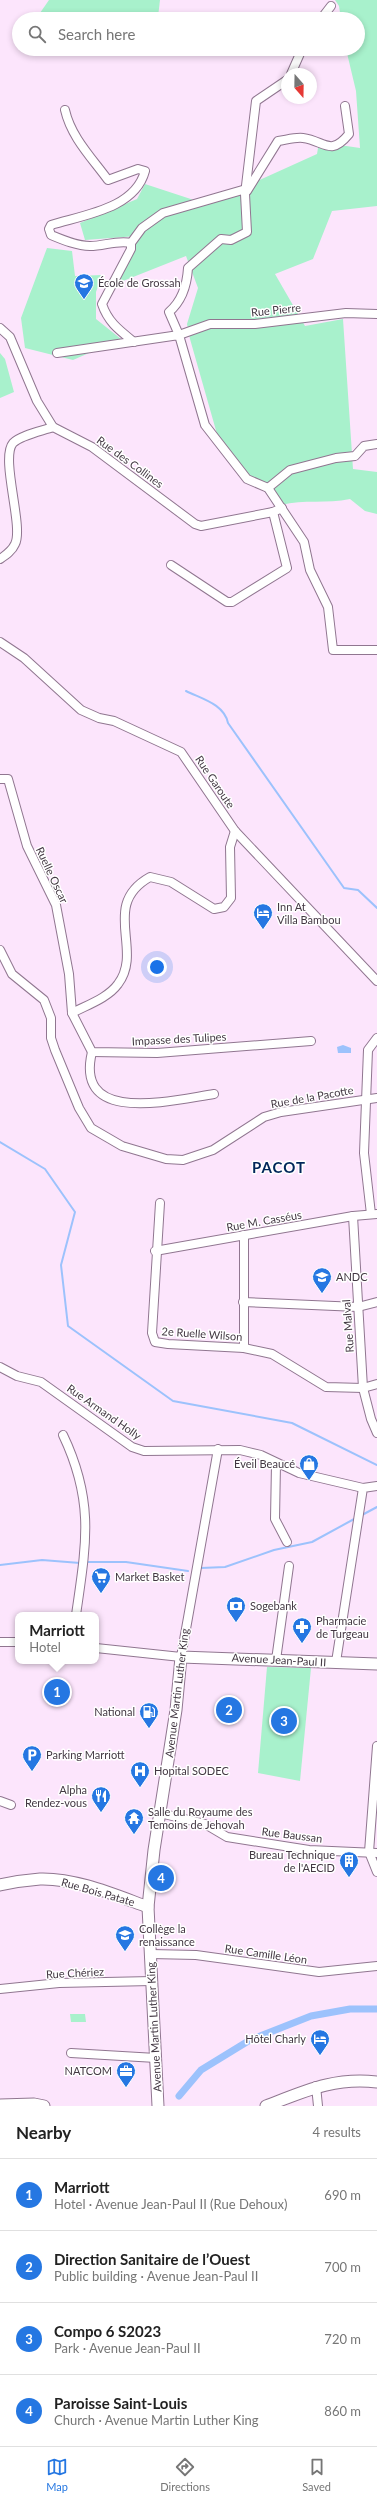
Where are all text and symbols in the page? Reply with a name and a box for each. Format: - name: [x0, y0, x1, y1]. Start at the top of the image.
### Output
- search box: [12, 12, 365, 56]
- icon: search: [26, 23, 48, 45]
- text: Search here: [58, 25, 135, 43]
- north arrow: [281, 68, 317, 104]
- school or university icon: École de Grossah: [73, 272, 95, 300]
- place label: École de Grossah: [98, 276, 181, 289]
- street label: Rue Pierre: [250, 300, 302, 319]
- street label: Rue des Collines: [95, 433, 166, 490]
- street label: Rue Garoute: [193, 753, 238, 811]
- street label: Ruelle Oscar: [34, 845, 71, 905]
- place label: Inn At Villa Bambou: [277, 900, 341, 926]
- hotel icon: Inn At Villa Bambou: [252, 902, 274, 930]
- your location: [147, 957, 167, 977]
- street label: Impasse des Tulipes: [131, 1030, 227, 1047]
- street label: Rue de la Pacotte: [270, 1083, 354, 1110]
- district label: PACOT: [252, 1158, 306, 1176]
- street label: Rue M. Casséus: [225, 1207, 303, 1234]
- school or university icon: ANDC: [311, 1266, 333, 1294]
- place label: ANDC: [336, 1270, 368, 1283]
- street label: Rue Malval: [339, 1299, 356, 1353]
- street label: 2e Ruelle Wilson: [161, 1324, 243, 1343]
- street label: Rue Armand Holly: [65, 1381, 144, 1442]
- shop icon: Éveil Beaucé: [298, 1453, 320, 1481]
- place label: Éveil Beaucé: [234, 1457, 295, 1470]
- supermarket icon: Market Basket: [90, 1566, 112, 1594]
- place label: Market Basket: [115, 1570, 185, 1583]
- bank icon: Sogebank: [225, 1595, 247, 1623]
- place label: Sogebank: [250, 1599, 297, 1612]
- popup: [15, 1612, 99, 1664]
- place label: Pharmacie de Turgeau: [316, 1614, 369, 1640]
- pharmacy icon: Pharmacie de Turgeau: [291, 1616, 313, 1644]
- text: Marriott: [29, 1621, 85, 1639]
- street label: Avenue Martin Luther King: [162, 1627, 191, 1758]
- text: Hotel: [29, 1639, 61, 1655]
- street label: Avenue Jean-Paul II: [232, 1651, 327, 1668]
- pin: 1: [44, 1677, 70, 1707]
- pin: 2: [216, 1695, 242, 1725]
- fuel station icon: National: [138, 1701, 160, 1729]
- place label: National: [94, 1705, 135, 1718]
- pin: 3: [271, 1706, 297, 1736]
- parking icon: Parking Marriott: [21, 1744, 43, 1772]
- place label: Parking Marriott: [46, 1748, 125, 1761]
- hospital icon: Hopital SODEC: [129, 1760, 151, 1788]
- place label: Hopital SODEC: [154, 1764, 229, 1777]
- place label: Alpha Rendez-vous: [25, 1783, 87, 1809]
- restaurant icon: Alpha Rendez-vous: [90, 1785, 112, 1813]
- place label: Salle du Royaume des Temoins de Jehovah: [148, 1805, 253, 1831]
- temple icon: Salle du Royaume des Temoins de Jehovah: [123, 1807, 145, 1835]
- street label: Rue Baussan: [261, 1824, 323, 1845]
- place label: Bureau Technique de l'AECID: [249, 1848, 335, 1874]
- building icon: Bureau Technique de l'AECID: [338, 1850, 360, 1878]
- pin: 4: [148, 1863, 174, 1893]
- street label: Rue Bois Patate: [60, 1875, 137, 1908]
- place label: Collège la renaissance: [139, 1922, 195, 1948]
- school or university icon: Collège la renaissance: [114, 1924, 136, 1952]
- street label: Rue Camille Léon: [224, 1941, 308, 1966]
- street label: Avenue Martin Luther King: [144, 1961, 163, 2092]
- street label: Rue Chériez: [46, 1964, 104, 1981]
- hotel icon: Hôtel Charly: [309, 2028, 331, 2056]
- place label: Hôtel Charly: [245, 2032, 306, 2045]
- office icon: NATCOM: [115, 2060, 137, 2088]
- place label: NATCOM: [65, 2064, 112, 2077]
- text: Nearby: [16, 2122, 71, 2143]
- text: 4 results: [313, 2124, 361, 2140]
- text: Marriott: [54, 2178, 110, 2196]
- text: 1: [25, 2187, 33, 2203]
- text: 690 m: [324, 2187, 361, 2203]
- text: Hotel · Avenue Jean-Paul II (Rue Dehoux): [54, 2196, 287, 2212]
- text: Direction Sanitaire de l’Ouest: [54, 2250, 250, 2268]
- text: 2: [25, 2259, 33, 2275]
- text: 700 m: [324, 2259, 361, 2275]
- text: Public building · Avenue Jean-Paul II: [54, 2268, 258, 2284]
- text: Compo 6 S2023: [54, 2322, 161, 2340]
- text: 3: [25, 2331, 33, 2347]
- text: 720 m: [324, 2331, 361, 2347]
- text: Park · Avenue Jean-Paul II: [54, 2340, 201, 2356]
- text: Paroisse Saint-Louis: [54, 2394, 187, 2412]
- text: 4: [25, 2403, 33, 2419]
- text: 860 m: [324, 2403, 361, 2419]
- text: Church · Avenue Martin Luther King: [54, 2412, 259, 2428]
- tab: Map: [46, 2456, 68, 2493]
- tab: Directions: [160, 2456, 210, 2493]
- tab: Saved: [302, 2456, 331, 2493]

